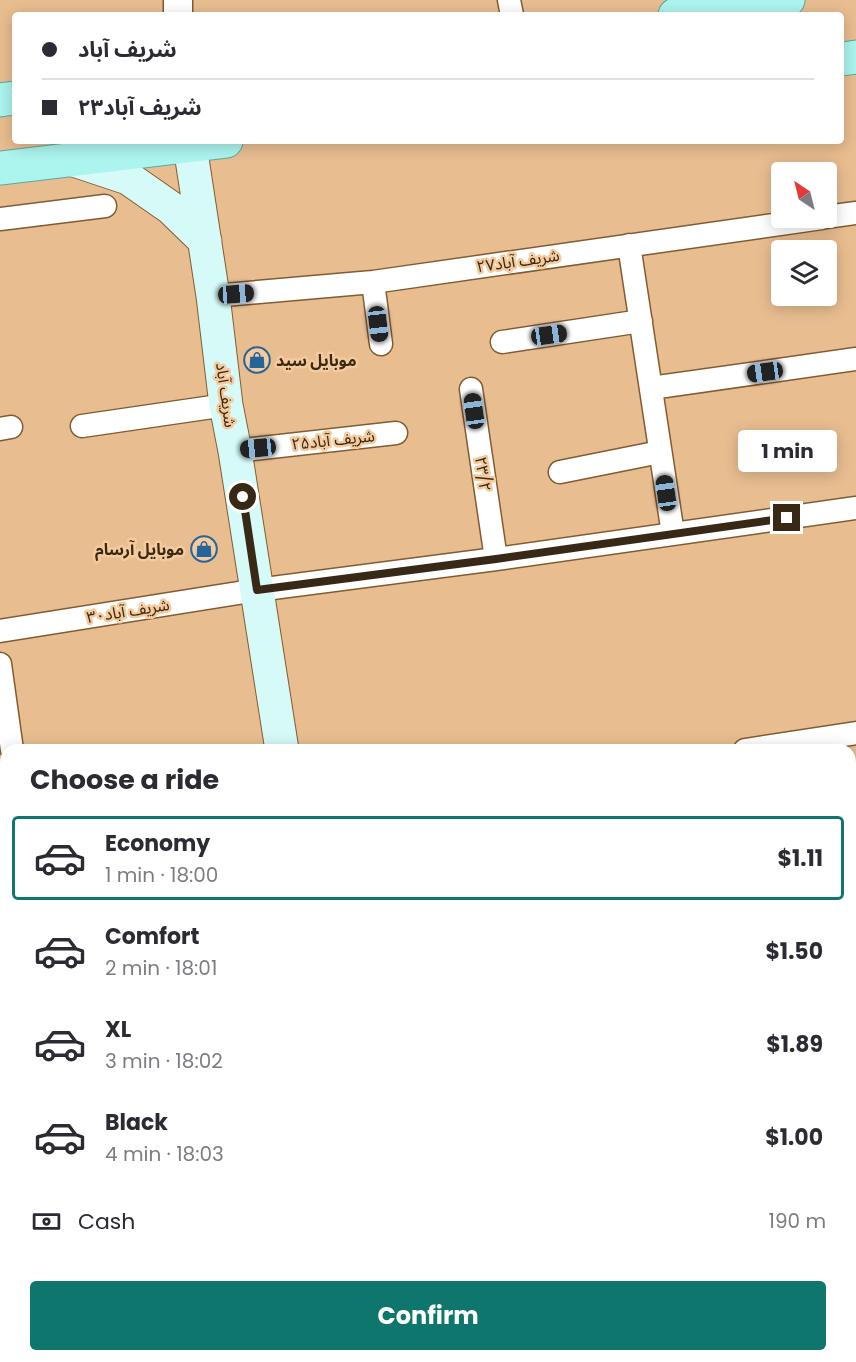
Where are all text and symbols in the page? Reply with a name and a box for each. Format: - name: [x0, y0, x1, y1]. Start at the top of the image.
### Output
- text: شریف آباد: [78, 34, 177, 65]
- text: شریف آباد۲۳: [78, 92, 202, 123]
- north arrow: [771, 162, 837, 228]
- map controls: [771, 162, 837, 306]
- button: layers: [771, 240, 837, 306]
- street label: شریف آباد۲۷: [475, 244, 561, 278]
- car: [217, 284, 255, 304]
- car: [367, 305, 389, 343]
- car: [530, 324, 568, 346]
- shop icon: موبایل سید: [242, 345, 272, 375]
- place label: موبایل سید: [276, 349, 357, 372]
- street label: شریف آباد: [210, 361, 242, 429]
- car: [746, 361, 784, 383]
- car: [463, 392, 485, 430]
- street label: شریف آباد۲۵: [290, 424, 376, 456]
- callout: 1 min: [738, 431, 836, 473]
- car: [239, 437, 277, 459]
- text: 1 min: [761, 437, 814, 465]
- street label: ۲۳/۲: [469, 455, 497, 493]
- car: [655, 474, 677, 512]
- route start: [229, 483, 256, 510]
- route end: [773, 504, 800, 531]
- shop icon: موبایل آرسام: [189, 534, 219, 564]
- place label: موبایل آرسام: [95, 538, 184, 561]
- street label: شریف آباد۳۰: [85, 593, 171, 629]
- text: Choose a ride: [30, 761, 219, 798]
- text: Economy: [105, 828, 210, 859]
- icon: car: [33, 831, 87, 885]
- text: $1.11: [778, 843, 823, 874]
- text: 1 min · 18:00: [105, 861, 218, 889]
- text: Comfort: [105, 921, 199, 952]
- icon: car: [33, 924, 87, 978]
- text: $1.50: [765, 936, 823, 967]
- text: 2 min · 18:01: [105, 954, 217, 982]
- text: XL: [105, 1014, 131, 1045]
- icon: car: [33, 1017, 87, 1071]
- text: $1.89: [766, 1029, 823, 1060]
- text: 3 min · 18:02: [105, 1047, 223, 1075]
- text: Black: [105, 1107, 168, 1138]
- icon: car: [33, 1110, 87, 1164]
- text: $1.00: [765, 1122, 823, 1153]
- text: 4 min · 18:03: [105, 1140, 224, 1168]
- icon: cash: [30, 1205, 63, 1238]
- text: Cash: [78, 1206, 135, 1237]
- text: 190 m: [769, 1207, 826, 1235]
- button: Confirm: [30, 1281, 826, 1350]

